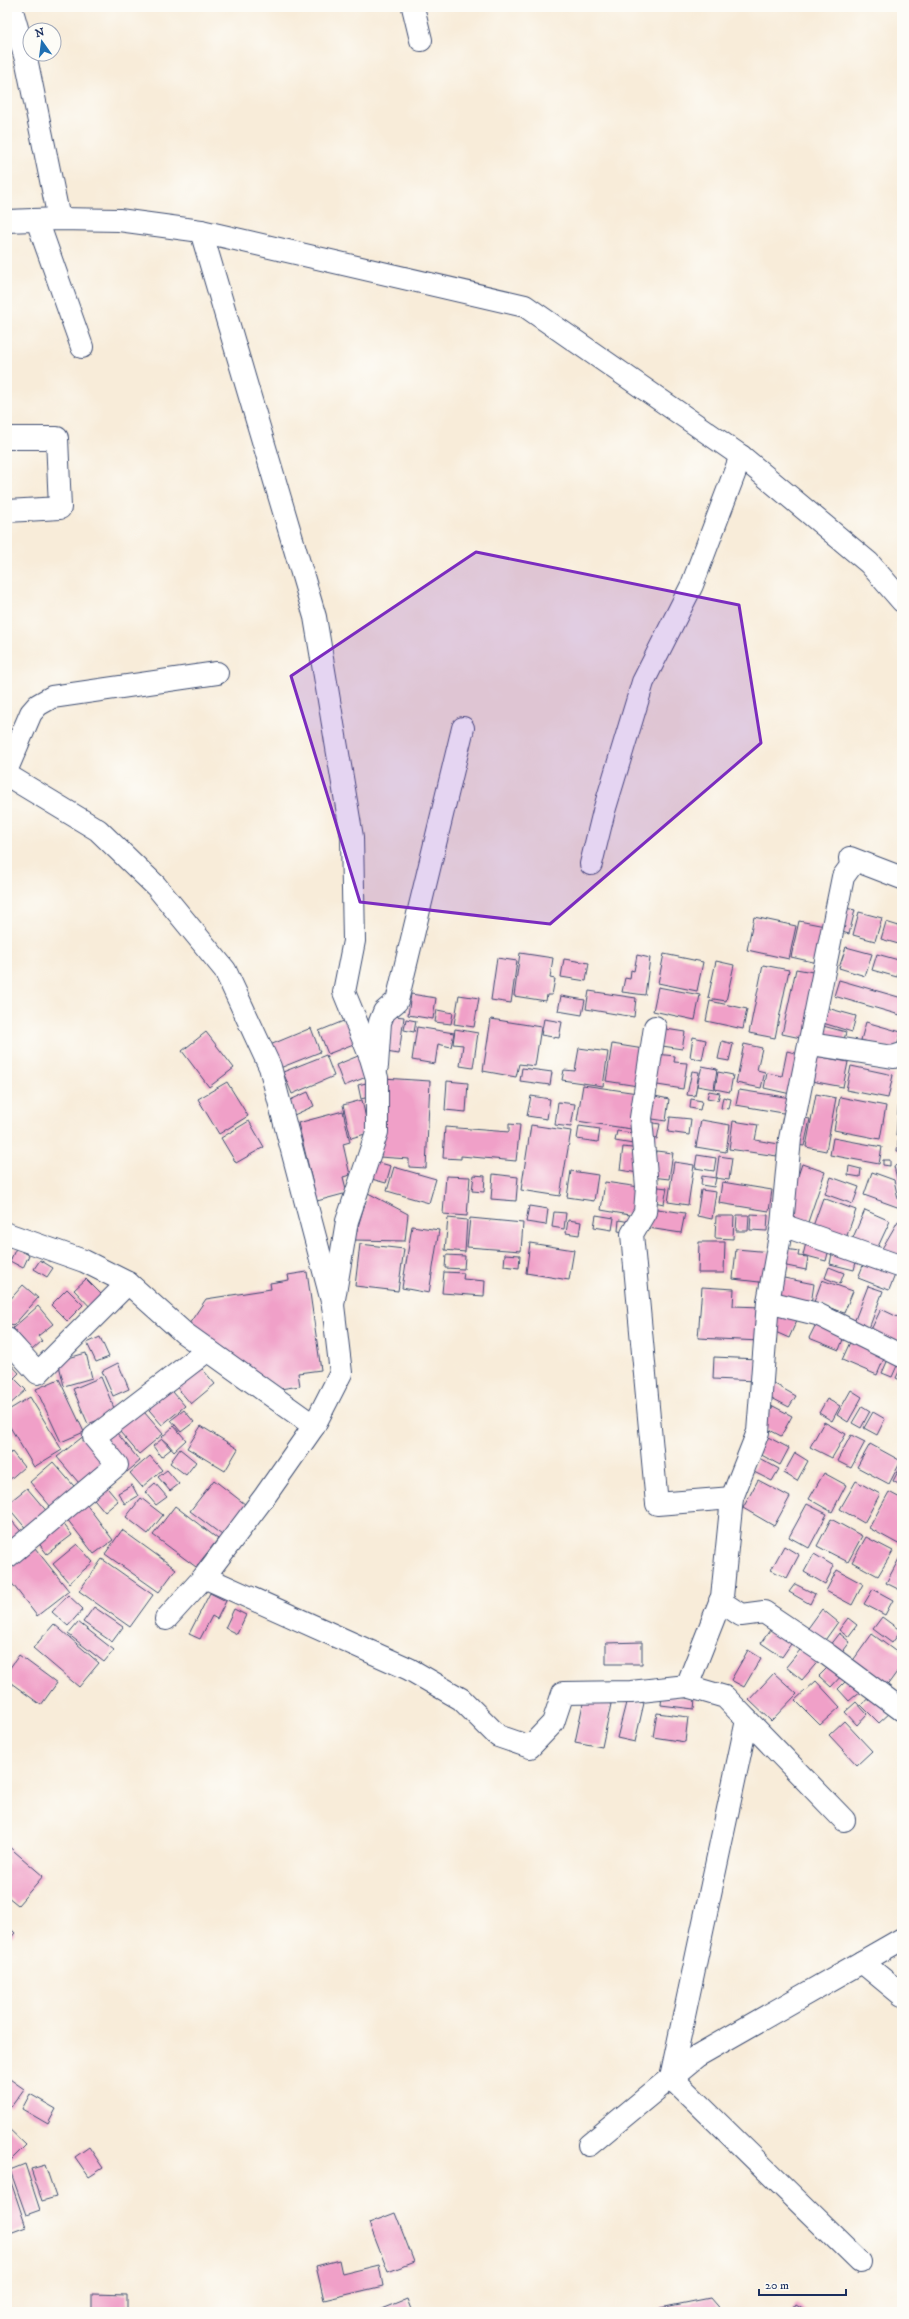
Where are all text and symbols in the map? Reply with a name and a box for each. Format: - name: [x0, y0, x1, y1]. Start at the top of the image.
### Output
- north arrow: [22, 22, 62, 62]
- text: N: [34, 25, 46, 41]
- scale bar: [759, 2271, 846, 2297]
- text: 20 m: [765, 2278, 789, 2293]

